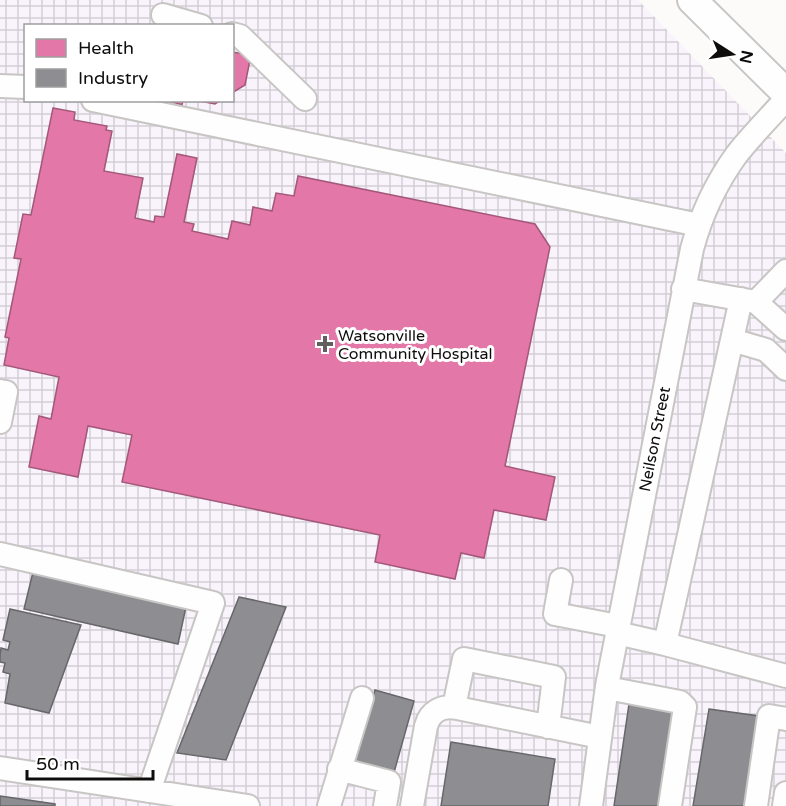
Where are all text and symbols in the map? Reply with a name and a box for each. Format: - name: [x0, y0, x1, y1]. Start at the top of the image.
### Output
- legend: [24, 24, 234, 102]
- north arrow: [702, 24, 762, 84]
- text: Health: [78, 37, 134, 59]
- text: N: [735, 49, 757, 65]
- text: Industry: [78, 67, 149, 89]
- place label: Watsonville Community Hospital: [338, 326, 493, 364]
- marker: Watsonville Community Hospital: [316, 335, 334, 353]
- street label: Neilson Street: [635, 385, 675, 493]
- scale bar: [27, 743, 153, 781]
- text: 50 m: [36, 753, 80, 775]

